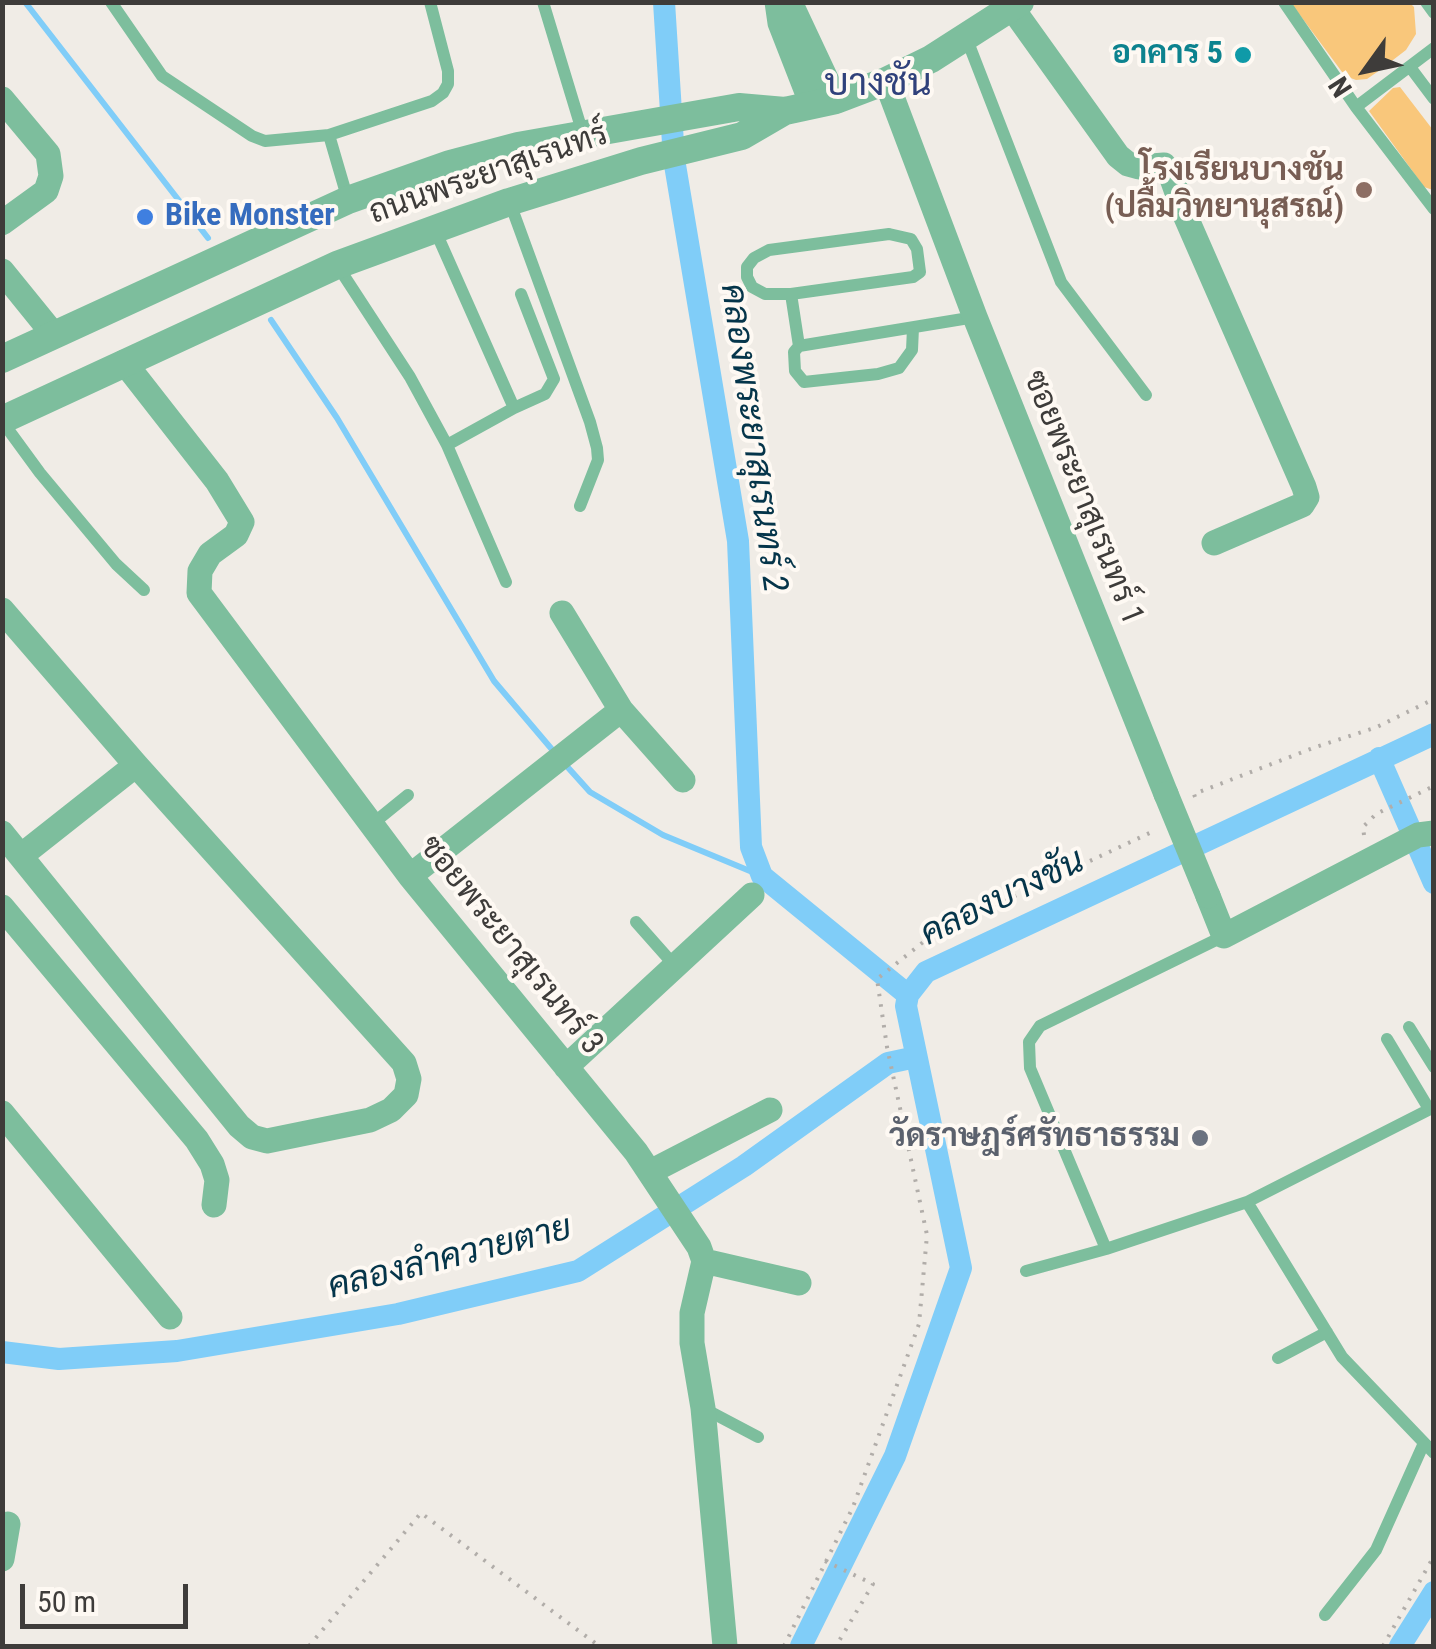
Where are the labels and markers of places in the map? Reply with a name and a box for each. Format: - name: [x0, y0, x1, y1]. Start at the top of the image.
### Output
- place label: อาคาร 5: [1112, 36, 1223, 74]
- marker: อาคาร 5: [1232, 44, 1254, 66]
- place label: โรงเรียนบางชัน (ปลื้มวิทยานุสรณ์): [1104, 153, 1344, 228]
- marker: โรงเรียนบางชัน (ปลื้มวิทยานุสรณ์): [1353, 179, 1375, 201]
- place label: Bike Monster: [165, 198, 335, 236]
- marker: Bike Monster: [134, 206, 156, 228]
- place label: วัดราษฎร์ศรัทธาธรรม: [889, 1119, 1180, 1157]
- marker: วัดราษฎร์ศรัทธาธรรม: [1189, 1127, 1211, 1149]

